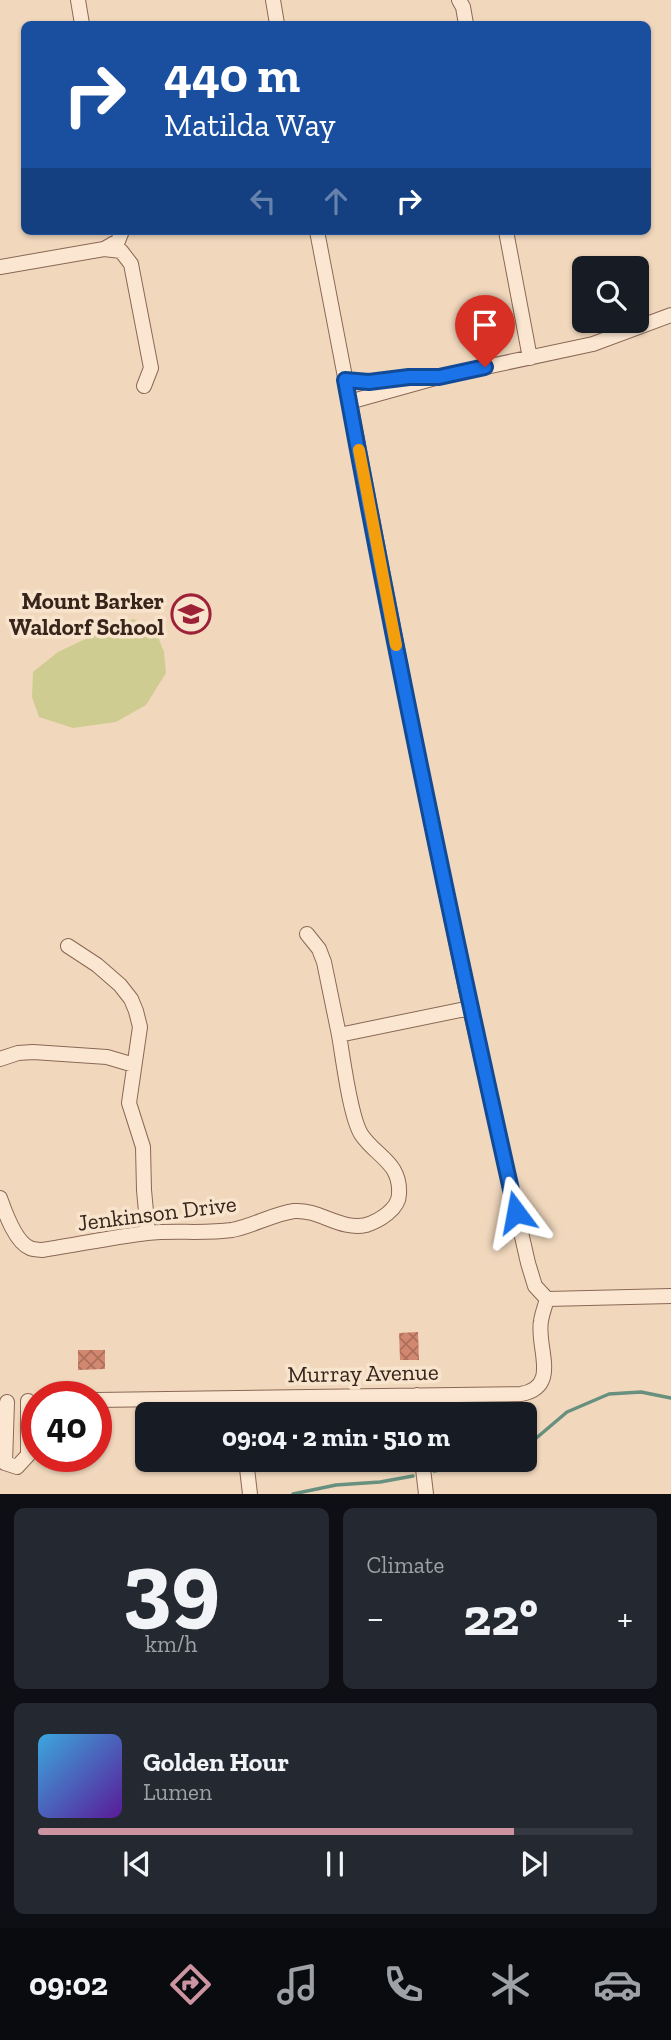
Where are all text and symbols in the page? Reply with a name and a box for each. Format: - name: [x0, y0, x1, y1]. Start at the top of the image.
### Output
- text: 440 m: [164, 46, 300, 105]
- icon: right: [49, 49, 140, 140]
- text: Matilda Way: [164, 106, 336, 144]
- icon: left: [244, 182, 282, 220]
- icon: ahead: [317, 182, 355, 220]
- icon: right: [390, 182, 428, 220]
- map controls: [572, 256, 649, 333]
- button: search: [572, 256, 649, 333]
- pin: [455, 295, 515, 367]
- icon: arrive: [466, 306, 504, 344]
- place label: Mount Barker Waldorf School: [9, 587, 164, 641]
- school or university icon: Mount Barker Waldorf School: [170, 593, 212, 635]
- position arrow: [479, 1175, 553, 1249]
- street label: Jenkinson Drive: [76, 1189, 238, 1237]
- street label: Murray Avenue: [287, 1358, 439, 1388]
- speed limit sign: 40: [21, 1381, 112, 1472]
- text: 09:04 · 2 min · 510 m: [222, 1421, 450, 1453]
- text: 39: [123, 1530, 220, 1639]
- text: Climate: [367, 1551, 444, 1579]
- text: 22°: [463, 1586, 538, 1648]
- text: −: [367, 1595, 384, 1641]
- text: +: [617, 1595, 633, 1641]
- text: km/h: [145, 1630, 198, 1658]
- text: Golden Hour: [143, 1746, 289, 1778]
- text: Lumen: [143, 1778, 212, 1806]
- icon: previous: [118, 1845, 156, 1883]
- icon: pause: [316, 1845, 354, 1883]
- icon: next: [515, 1845, 553, 1883]
- icon: directions: [166, 1960, 215, 2009]
- icon: music: [273, 1960, 322, 2009]
- icon: phone: [379, 1960, 428, 2009]
- icon: climate: [486, 1960, 535, 2009]
- icon: car: [593, 1960, 642, 2009]
- text: 09:02: [29, 1965, 108, 2003]

